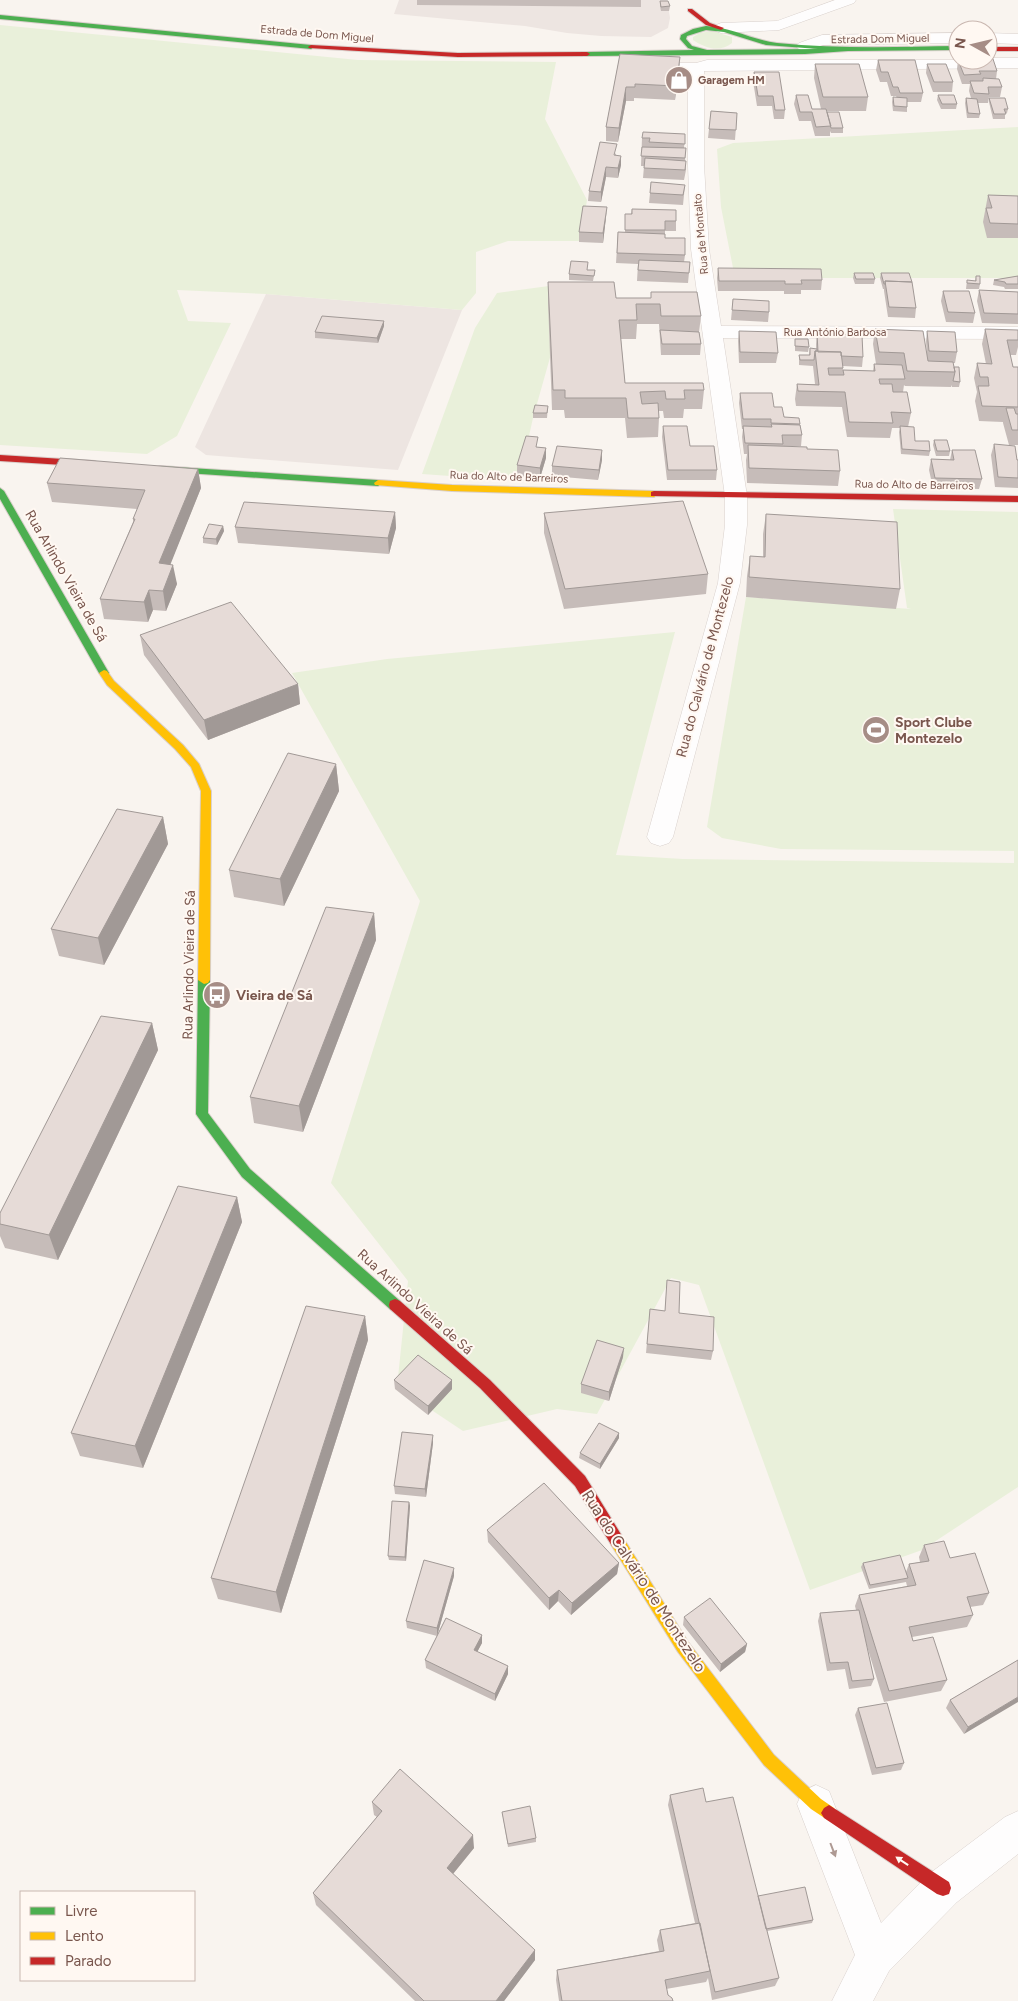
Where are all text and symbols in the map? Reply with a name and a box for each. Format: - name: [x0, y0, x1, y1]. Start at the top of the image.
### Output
- north arrow: [948, 20, 998, 70]
- street label: Estrada de Dom Miguel: [260, 23, 374, 45]
- street label: Estrada Dom Miguel: [830, 32, 930, 46]
- text: N: [951, 37, 970, 50]
- shop icon: Garagem HM: [664, 65, 694, 95]
- place label: Garagem HM: [698, 74, 765, 87]
- street label: Rua de Montalto: [691, 193, 711, 275]
- street label: Rua António Barbosa: [784, 326, 886, 339]
- street label: Rua do Alto de Barreiros: [449, 468, 569, 486]
- street label: Rua do Alto de Barreiros: [855, 477, 973, 493]
- street label: Rua Arlindo Vieira de Sá: [21, 507, 111, 645]
- street label: Rua do Calvário de Montezelo: [673, 575, 737, 759]
- place label: Sport Clube Montezelo: [895, 714, 972, 747]
- sports icon: Sport Clube Montezelo: [861, 715, 891, 745]
- street label: Rua Arlindo Vieira de Sá: [179, 890, 199, 1040]
- bus stop icon: Vieira de Sá: [202, 980, 232, 1010]
- place label: Vieira de Sá: [236, 987, 313, 1004]
- street label: Rua Arlindo Vieira de Sá: [354, 1246, 476, 1358]
- street label: Rua do Calvário de Montezelo: [578, 1486, 710, 1676]
- one-way arrow: [830, 1842, 838, 1857]
- one-way arrow: [896, 1857, 909, 1866]
- legend: [20, 1891, 195, 1981]
- text: Livre: [65, 1902, 97, 1920]
- text: Lento: [65, 1927, 104, 1945]
- text: Parado: [65, 1952, 112, 1970]

